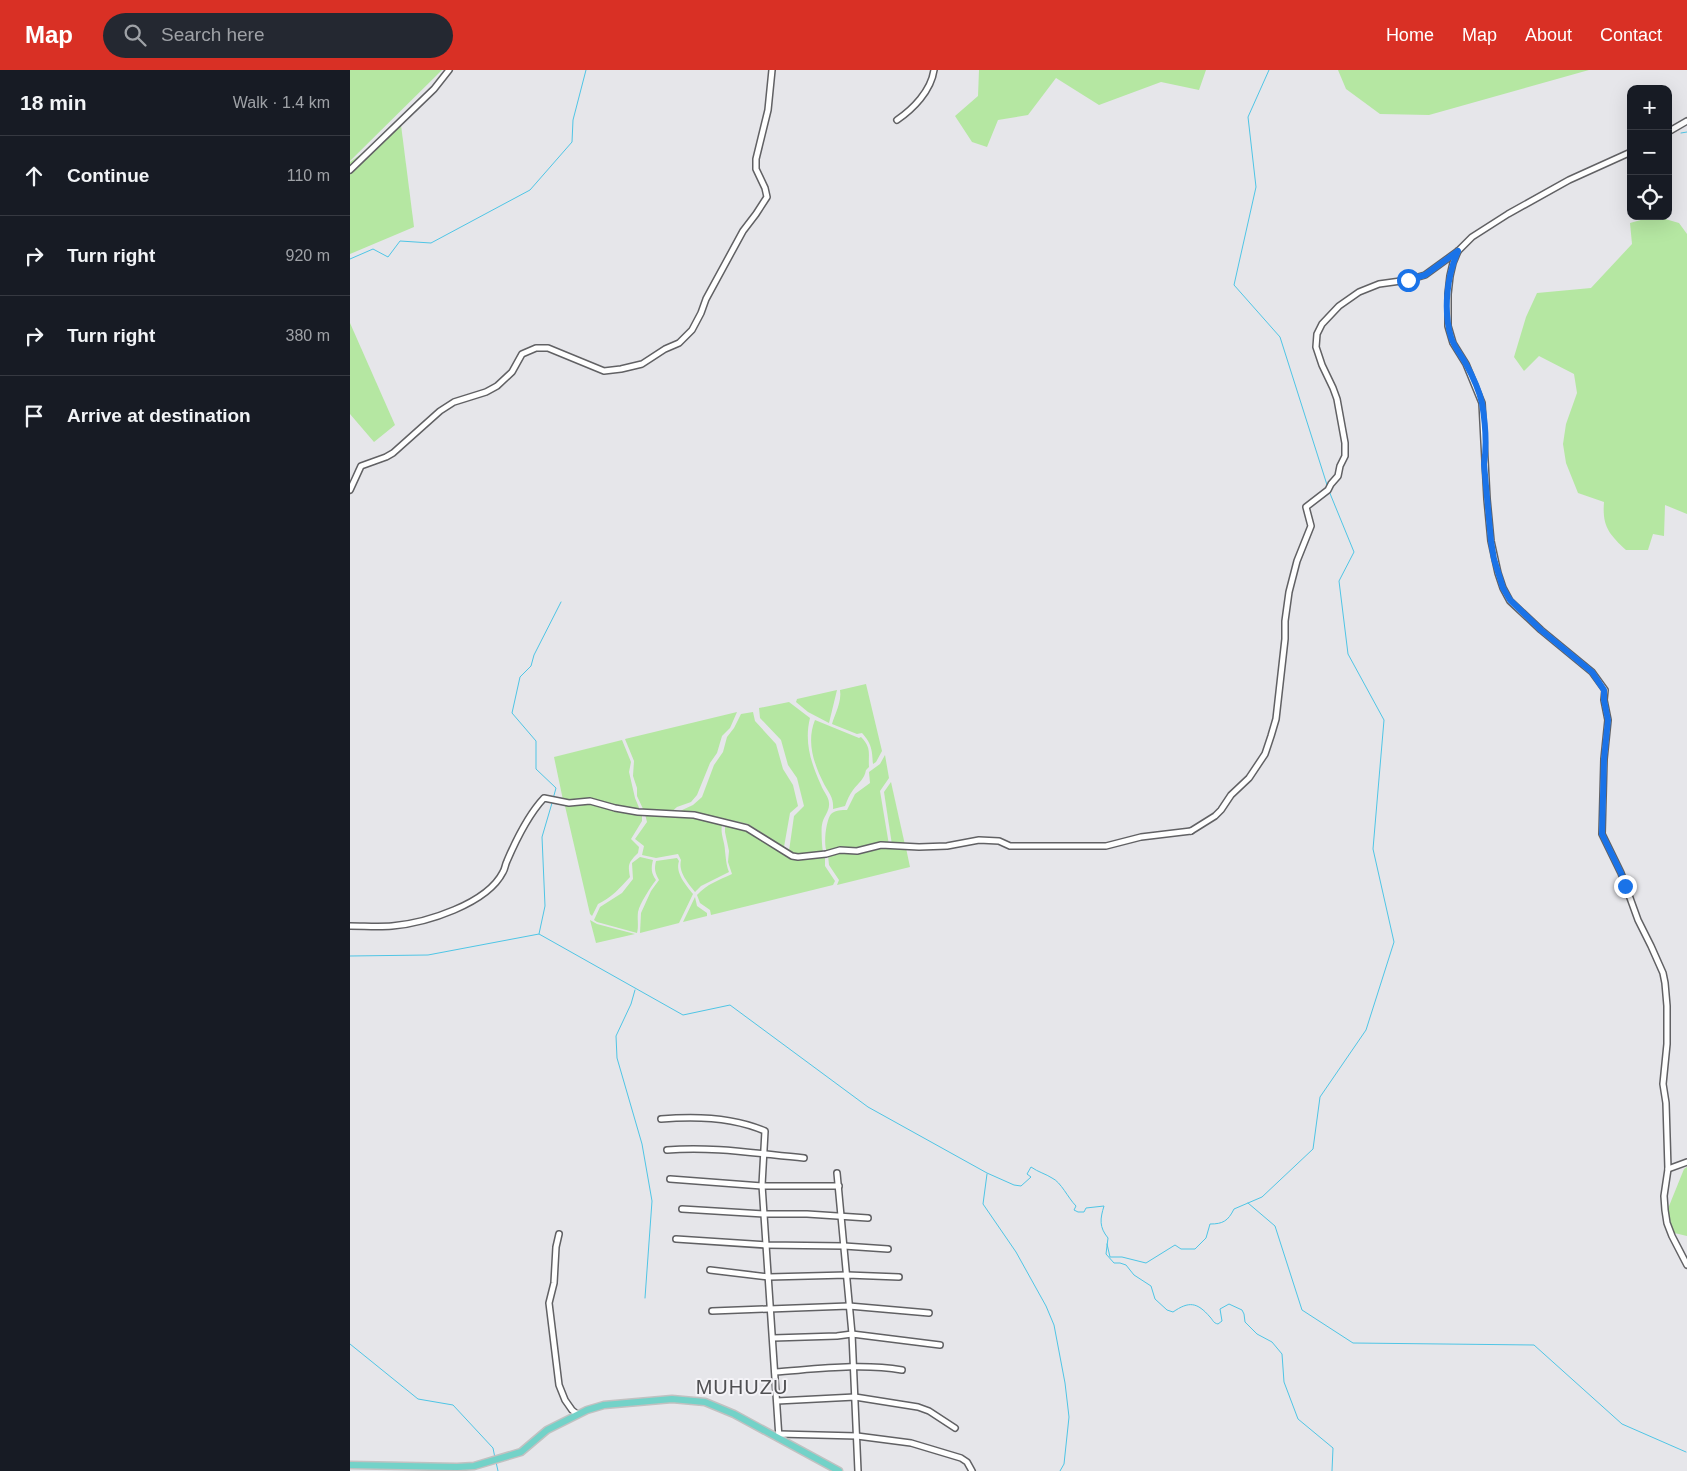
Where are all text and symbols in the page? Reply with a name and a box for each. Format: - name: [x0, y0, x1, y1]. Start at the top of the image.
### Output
- search box: [103, 13, 453, 58]
- text: Map: [25, 21, 73, 48]
- icon: search: [121, 21, 149, 49]
- text: Search here: [161, 24, 265, 45]
- text: Home: [1386, 25, 1434, 45]
- text: Map: [1462, 25, 1497, 45]
- text: About: [1525, 25, 1572, 45]
- text: Contact: [1600, 25, 1662, 45]
- map controls: [1627, 85, 1672, 220]
- button: +: [1627, 85, 1672, 130]
- text: 18 min: [20, 91, 87, 114]
- text: Walk · 1.4 km: [233, 94, 330, 111]
- button: −: [1627, 130, 1672, 175]
- icon: ahead: [20, 162, 48, 190]
- text: Continue: [67, 165, 149, 186]
- text: 110 m: [287, 167, 330, 184]
- button: locate: [1627, 175, 1672, 220]
- icon: right: [20, 242, 48, 270]
- text: Turn right: [67, 245, 155, 266]
- text: 920 m: [286, 247, 330, 264]
- route start: [1397, 269, 1420, 292]
- icon: right: [20, 322, 48, 350]
- text: Turn right: [67, 325, 155, 346]
- text: 380 m: [286, 327, 330, 344]
- icon: arrive: [20, 402, 48, 430]
- text: Arrive at destination: [67, 405, 251, 426]
- route end: [1614, 875, 1637, 898]
- district label: MUHUZU: [696, 1376, 788, 1398]

